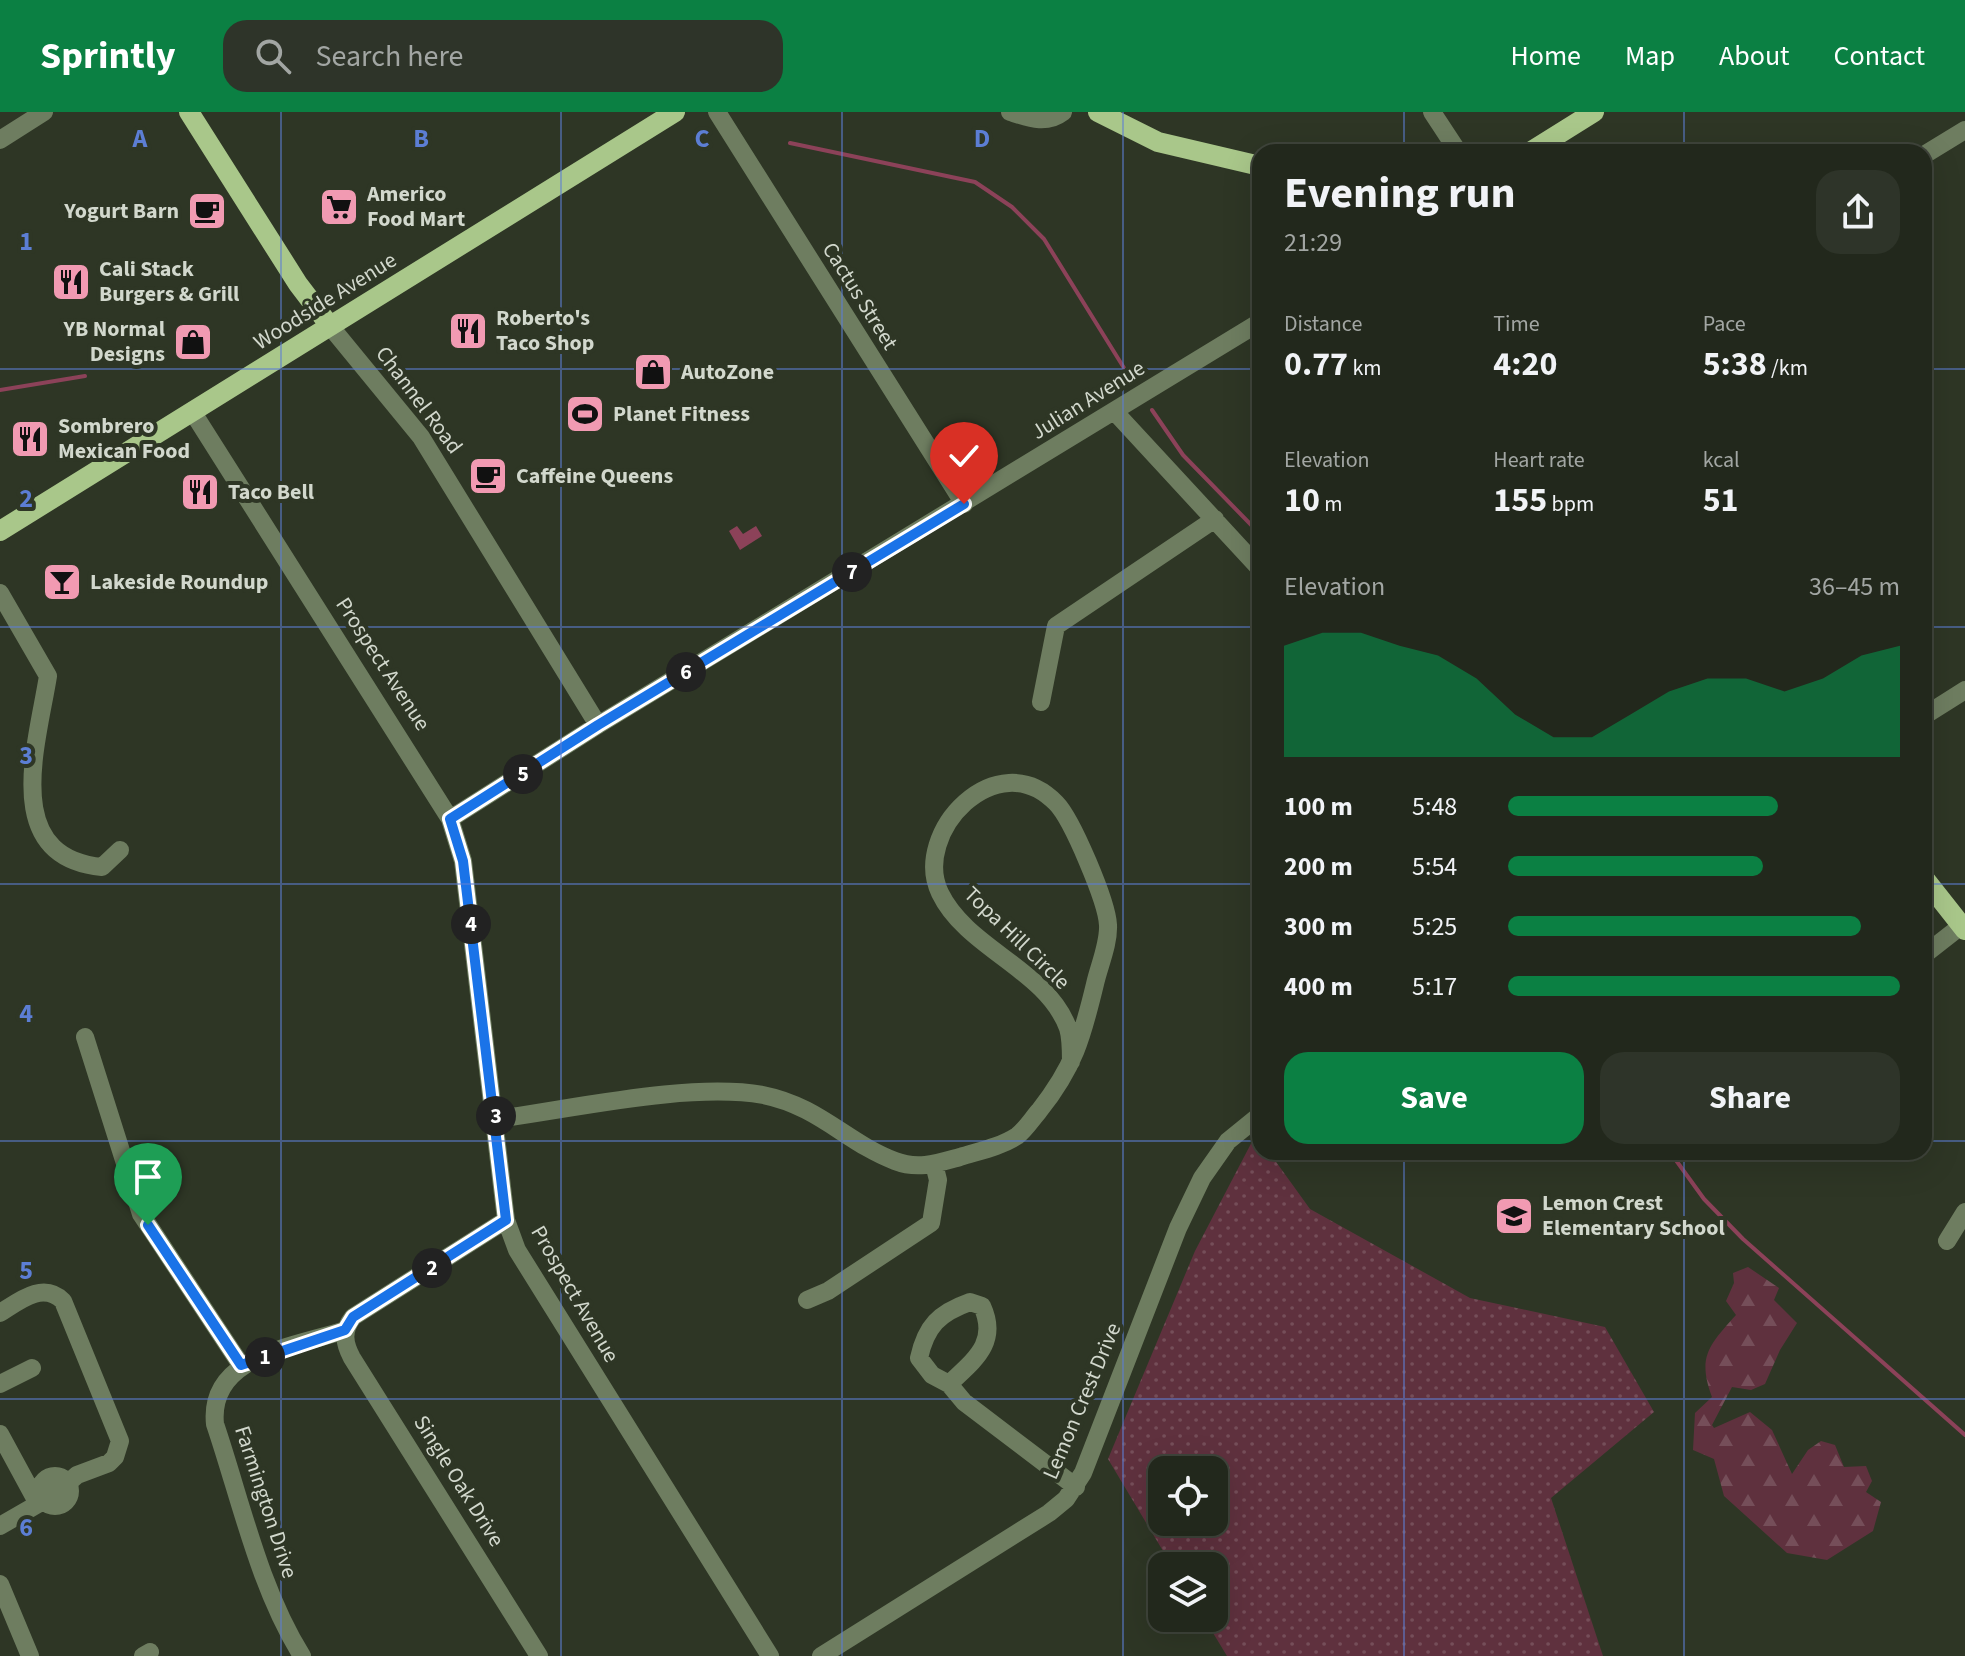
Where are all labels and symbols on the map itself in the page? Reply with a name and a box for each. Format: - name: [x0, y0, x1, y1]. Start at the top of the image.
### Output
- text: A: [132, 120, 149, 157]
- text: B: [413, 120, 429, 157]
- text: C: [694, 120, 710, 157]
- text: D: [974, 120, 990, 157]
- place label: Americo Food Mart: [366, 178, 466, 235]
- supermarket icon: Americo Food Mart: [318, 186, 360, 228]
- cafe icon: Yogurt Barn: [186, 190, 228, 232]
- place label: Yogurt Barn: [63, 195, 179, 227]
- text: 1: [19, 223, 33, 260]
- street label: Cactus Street: [814, 236, 906, 357]
- street label: Woodside Avenue: [247, 244, 403, 358]
- place label: Cali Stack Burgers & Grill: [99, 253, 240, 310]
- restaurant icon: Cali Stack Burgers & Grill: [50, 261, 92, 303]
- place label: Roberto's Taco Shop: [496, 302, 594, 359]
- restaurant icon: Roberto's Taco Shop: [447, 310, 489, 352]
- place label: YB Normal Designs: [62, 313, 166, 370]
- shop icon: YB Normal Designs: [172, 321, 214, 363]
- street label: Channel Road: [368, 339, 470, 461]
- shop icon: AutoZone: [632, 351, 674, 393]
- street label: Julian Avenue: [1025, 352, 1151, 448]
- place label: AutoZone: [680, 356, 774, 388]
- sports icon: Planet Fitness: [564, 393, 606, 435]
- place label: Planet Fitness: [613, 398, 750, 430]
- place label: Sombrero Mexican Food: [58, 410, 190, 467]
- restaurant icon: Sombrero Mexican Food: [9, 418, 51, 460]
- pin: [930, 422, 998, 504]
- cafe icon: Caffeine Queens: [467, 455, 509, 497]
- place label: Caffeine Queens: [516, 460, 673, 492]
- restaurant icon: Taco Bell: [179, 471, 221, 513]
- place label: Taco Bell: [228, 476, 315, 508]
- text: 2: [19, 480, 33, 517]
- pin: 7: [832, 552, 872, 592]
- bar icon: Lakeside Roundup: [41, 561, 83, 603]
- place label: Lakeside Roundup: [90, 566, 268, 598]
- street label: Prospect Avenue: [328, 591, 438, 737]
- pin: 6: [666, 652, 706, 692]
- text: 3: [19, 737, 33, 774]
- pin: 5: [503, 754, 543, 794]
- street label: Topa Hill Circle: [957, 879, 1077, 997]
- pin: 4: [451, 904, 491, 944]
- text: 4: [19, 995, 33, 1032]
- pin: 3: [476, 1096, 516, 1136]
- pin: [114, 1143, 182, 1225]
- place label: Lemon Crest Elementary School: [1542, 1187, 1725, 1244]
- school or university icon: Lemon Crest Elementary School: [1493, 1195, 1535, 1237]
- street label: Prospect Avenue: [523, 1220, 627, 1369]
- pin: 2: [412, 1248, 452, 1288]
- text: 5: [19, 1252, 33, 1289]
- street label: Lemon Crest Drive: [1035, 1318, 1129, 1484]
- pin: 1: [245, 1337, 285, 1377]
- street label: Single Oak Drive: [406, 1409, 512, 1553]
- street label: Farmington Drive: [226, 1422, 306, 1583]
- text: 6: [19, 1509, 33, 1546]

